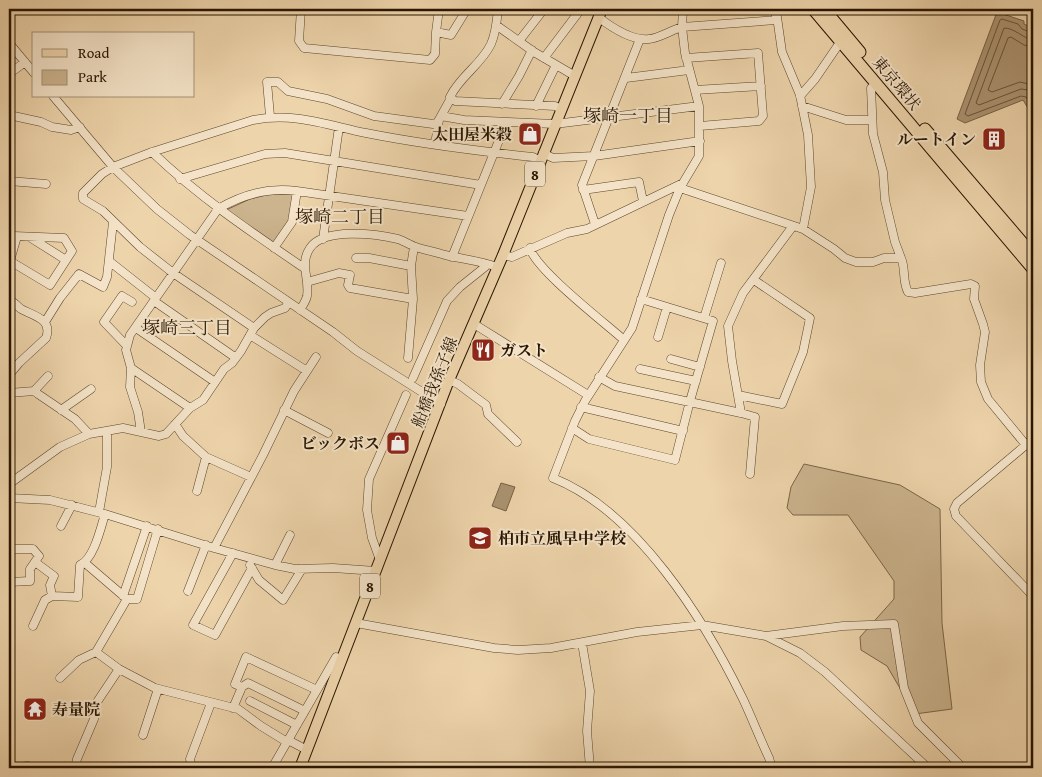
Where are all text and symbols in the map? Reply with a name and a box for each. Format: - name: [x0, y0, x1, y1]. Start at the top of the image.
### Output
- legend: [32, 32, 195, 98]
- text: Road: [78, 42, 109, 63]
- street label: 東京環状: [867, 51, 927, 115]
- text: Park: [78, 66, 107, 87]
- district label: 塚崎一丁目: [583, 102, 673, 129]
- shop icon: 太田屋米穀: [517, 121, 543, 147]
- place label: 太田屋米穀: [432, 122, 512, 146]
- building icon: ルートイン: [981, 126, 1007, 152]
- place label: ルートイン: [897, 127, 976, 151]
- road number: 8: [525, 162, 545, 186]
- district label: 塚崎二丁目: [295, 203, 385, 230]
- district label: 塚崎三丁目: [142, 314, 232, 341]
- street label: 船橋我孫子線: [405, 333, 463, 431]
- restaurant icon: ガスト: [470, 337, 496, 363]
- place label: ガスト: [500, 338, 548, 362]
- shop icon: ビックボス: [385, 430, 411, 456]
- place label: ビックボス: [301, 431, 380, 455]
- school or university icon: 柏市立風早中学校: [467, 525, 493, 551]
- place label: 柏市立風早中学校: [498, 526, 627, 550]
- road number: 8: [360, 574, 380, 598]
- temple icon: 寿量院: [22, 696, 48, 722]
- place label: 寿量院: [52, 697, 100, 721]

